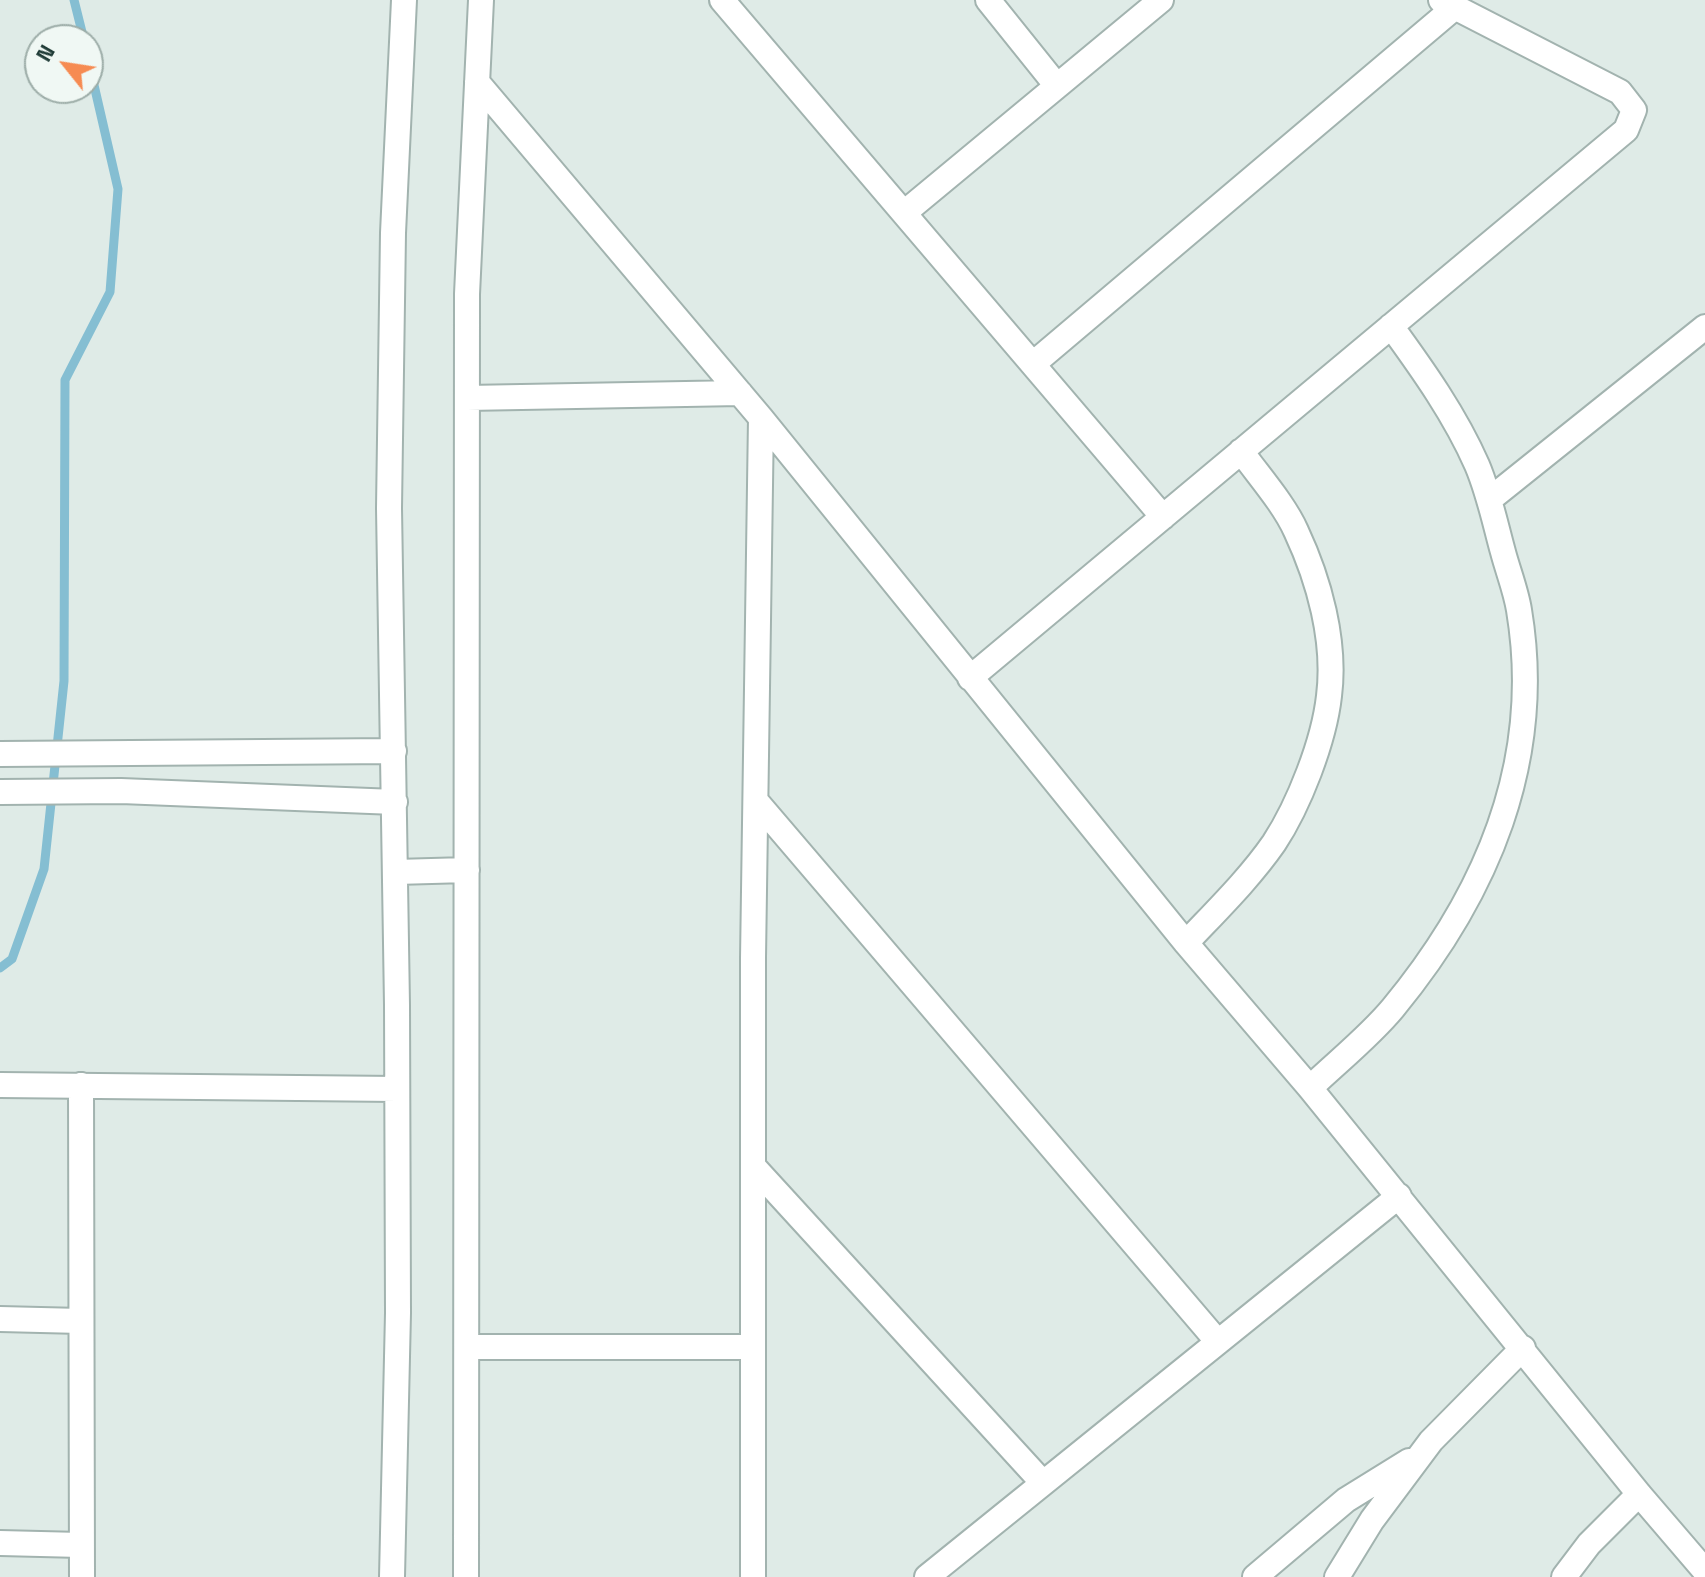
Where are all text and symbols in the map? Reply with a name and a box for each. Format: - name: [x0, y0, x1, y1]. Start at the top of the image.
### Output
- north arrow: [24, 24, 104, 104]
- text: N: [29, 40, 61, 66]

